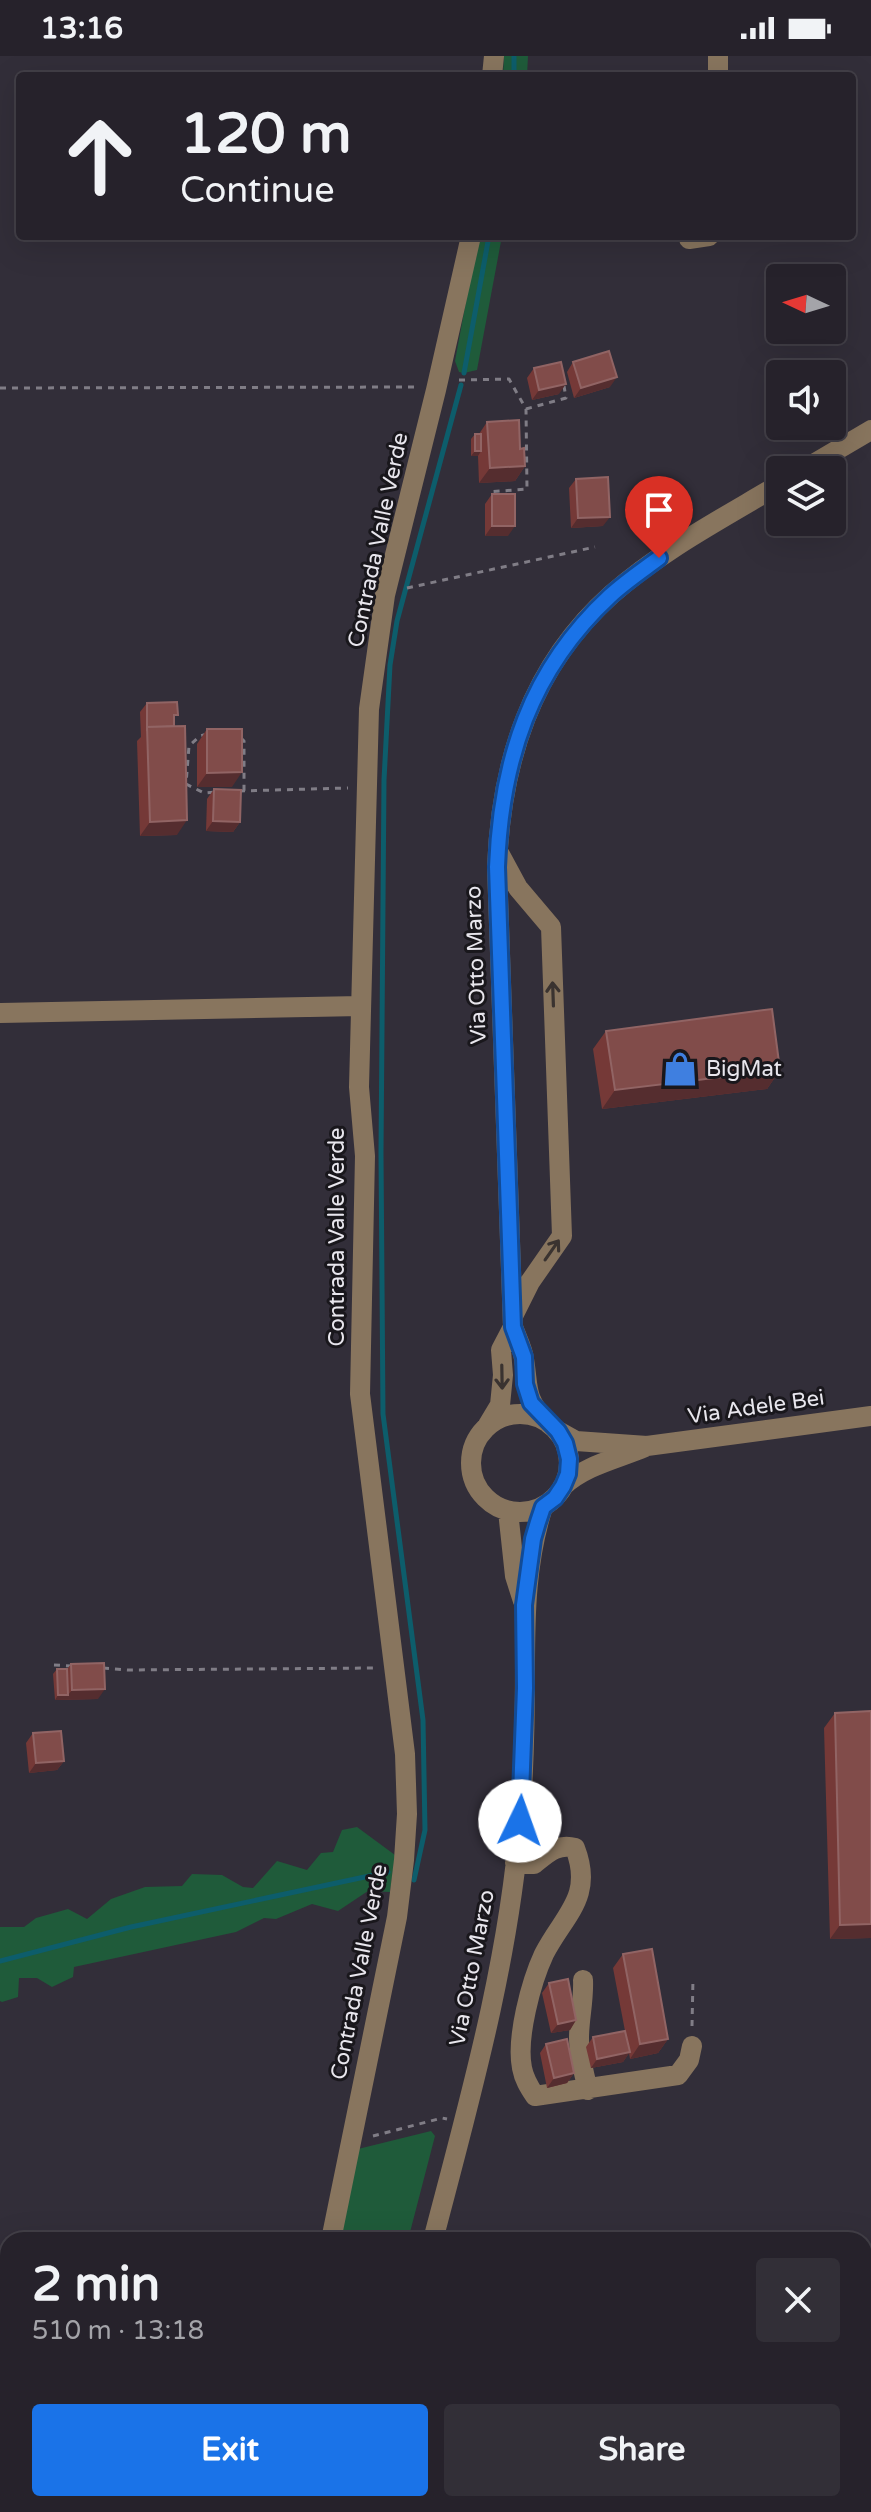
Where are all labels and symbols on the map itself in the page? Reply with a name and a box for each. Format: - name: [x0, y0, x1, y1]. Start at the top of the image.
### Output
- north arrow: [766, 264, 846, 344]
- street label: Contrada Valle Verde: [343, 430, 413, 650]
- pin: [625, 476, 693, 558]
- street label: Via Otto Marzo: [460, 885, 492, 1045]
- one-way arrow: [546, 981, 561, 1008]
- shop icon: BigMat: [661, 1050, 699, 1088]
- place label: BigMat: [706, 1056, 782, 1082]
- street label: Contrada Valle Verde: [324, 1127, 350, 1347]
- one-way arrow: [544, 1240, 560, 1262]
- one-way arrow: [495, 1363, 510, 1390]
- street label: Via Adele Bei: [686, 1385, 826, 1429]
- position arrow: [478, 1779, 562, 1863]
- street label: Contrada Valle Verde: [325, 1862, 393, 2082]
- street label: Via Otto Marzo: [444, 1888, 500, 2048]

